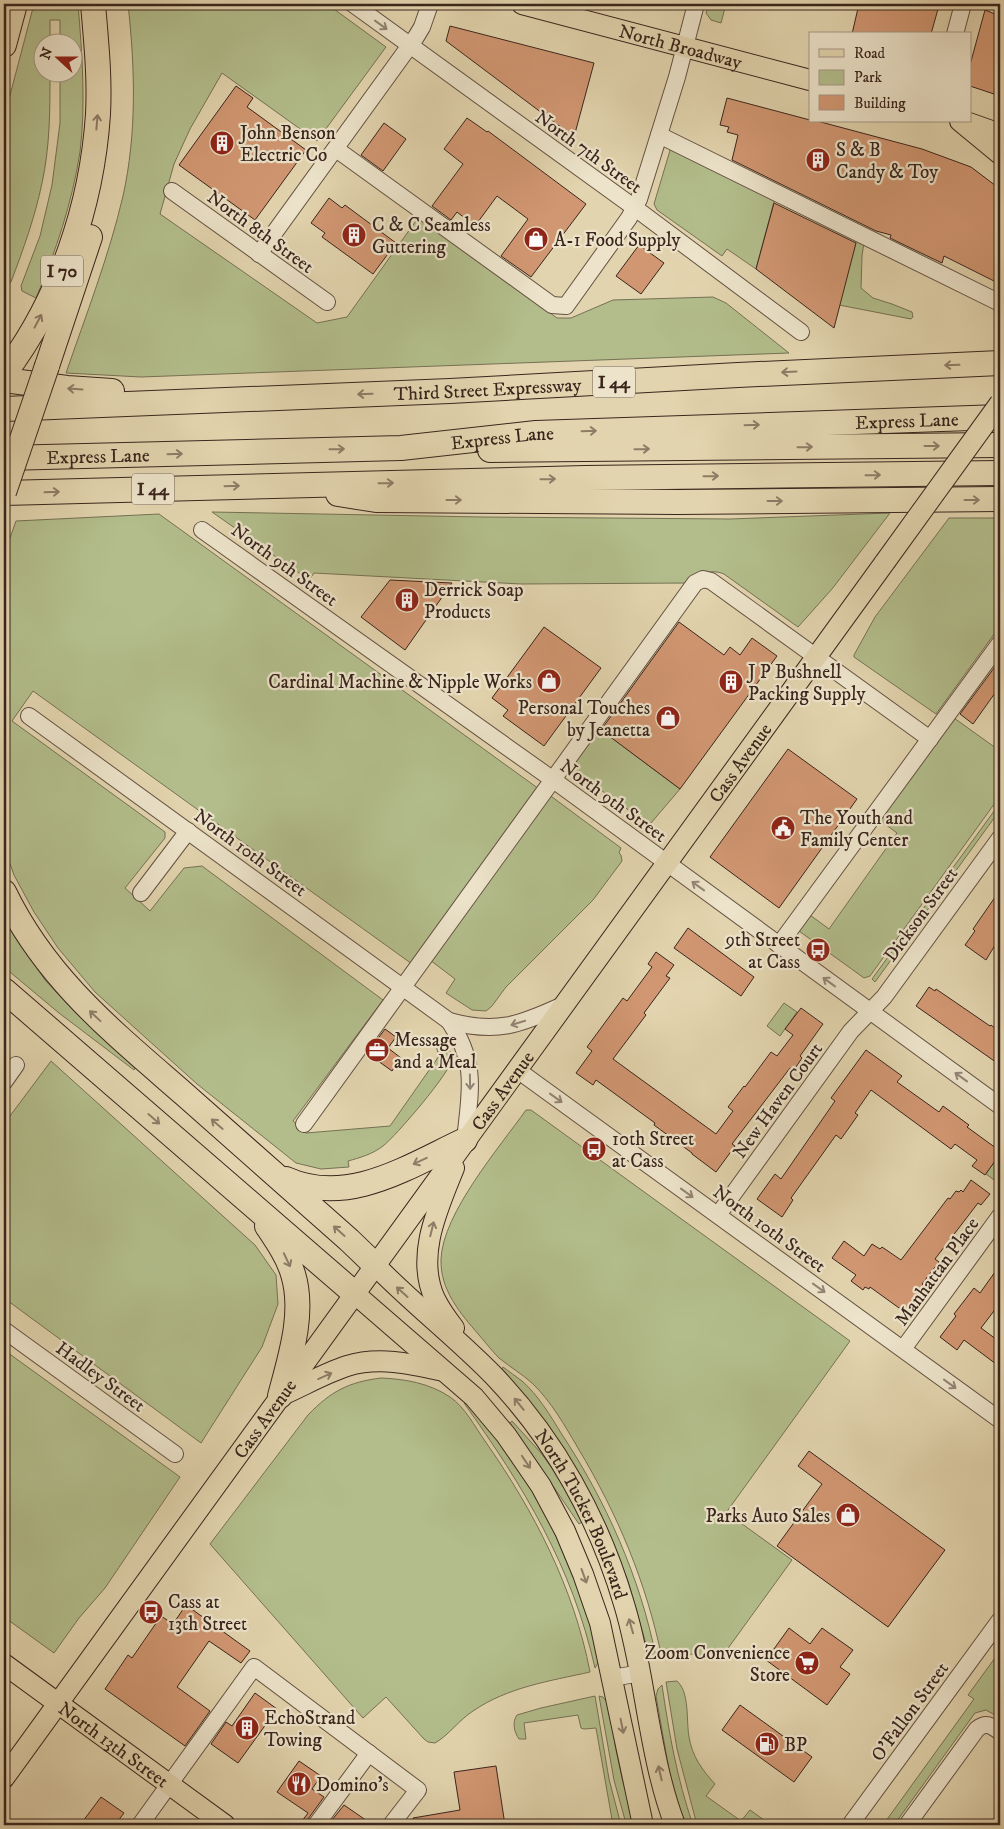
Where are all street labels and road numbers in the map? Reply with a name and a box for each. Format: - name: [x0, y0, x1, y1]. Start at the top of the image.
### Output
- street label: North Broadway: [616, 20, 745, 75]
- street label: North 7th Street: [530, 106, 646, 199]
- street label: North 8th Street: [202, 186, 318, 279]
- road number: I 70: [41, 256, 83, 286]
- road number: I 44: [593, 367, 635, 398]
- street label: Third Street Expressway: [393, 374, 583, 406]
- street label: Express Lane: [855, 408, 959, 435]
- street label: Express Lane: [450, 422, 554, 455]
- street label: Express Lane: [46, 444, 150, 470]
- road number: I 44: [132, 474, 174, 504]
- street label: North 9th Street: [226, 519, 342, 612]
- street label: Cass Avenue: [705, 719, 777, 808]
- street label: North 9th Street: [555, 755, 671, 848]
- street label: North 10th Street: [189, 805, 311, 902]
- street label: Dickson Street: [879, 863, 963, 967]
- street label: New Haven Court: [728, 1038, 828, 1163]
- street label: Cass Avenue: [467, 1047, 540, 1135]
- street label: North 10th Street: [708, 1181, 830, 1278]
- street label: Manhattan Place: [890, 1213, 984, 1331]
- street label: Hadley Street: [51, 1337, 149, 1417]
- street label: Cass Avenue: [229, 1375, 302, 1463]
- street label: North Tucker Boulevard: [529, 1425, 632, 1603]
- street label: O'Fallon Street: [867, 1658, 954, 1766]
- street label: North 13th Street: [53, 1697, 173, 1793]

